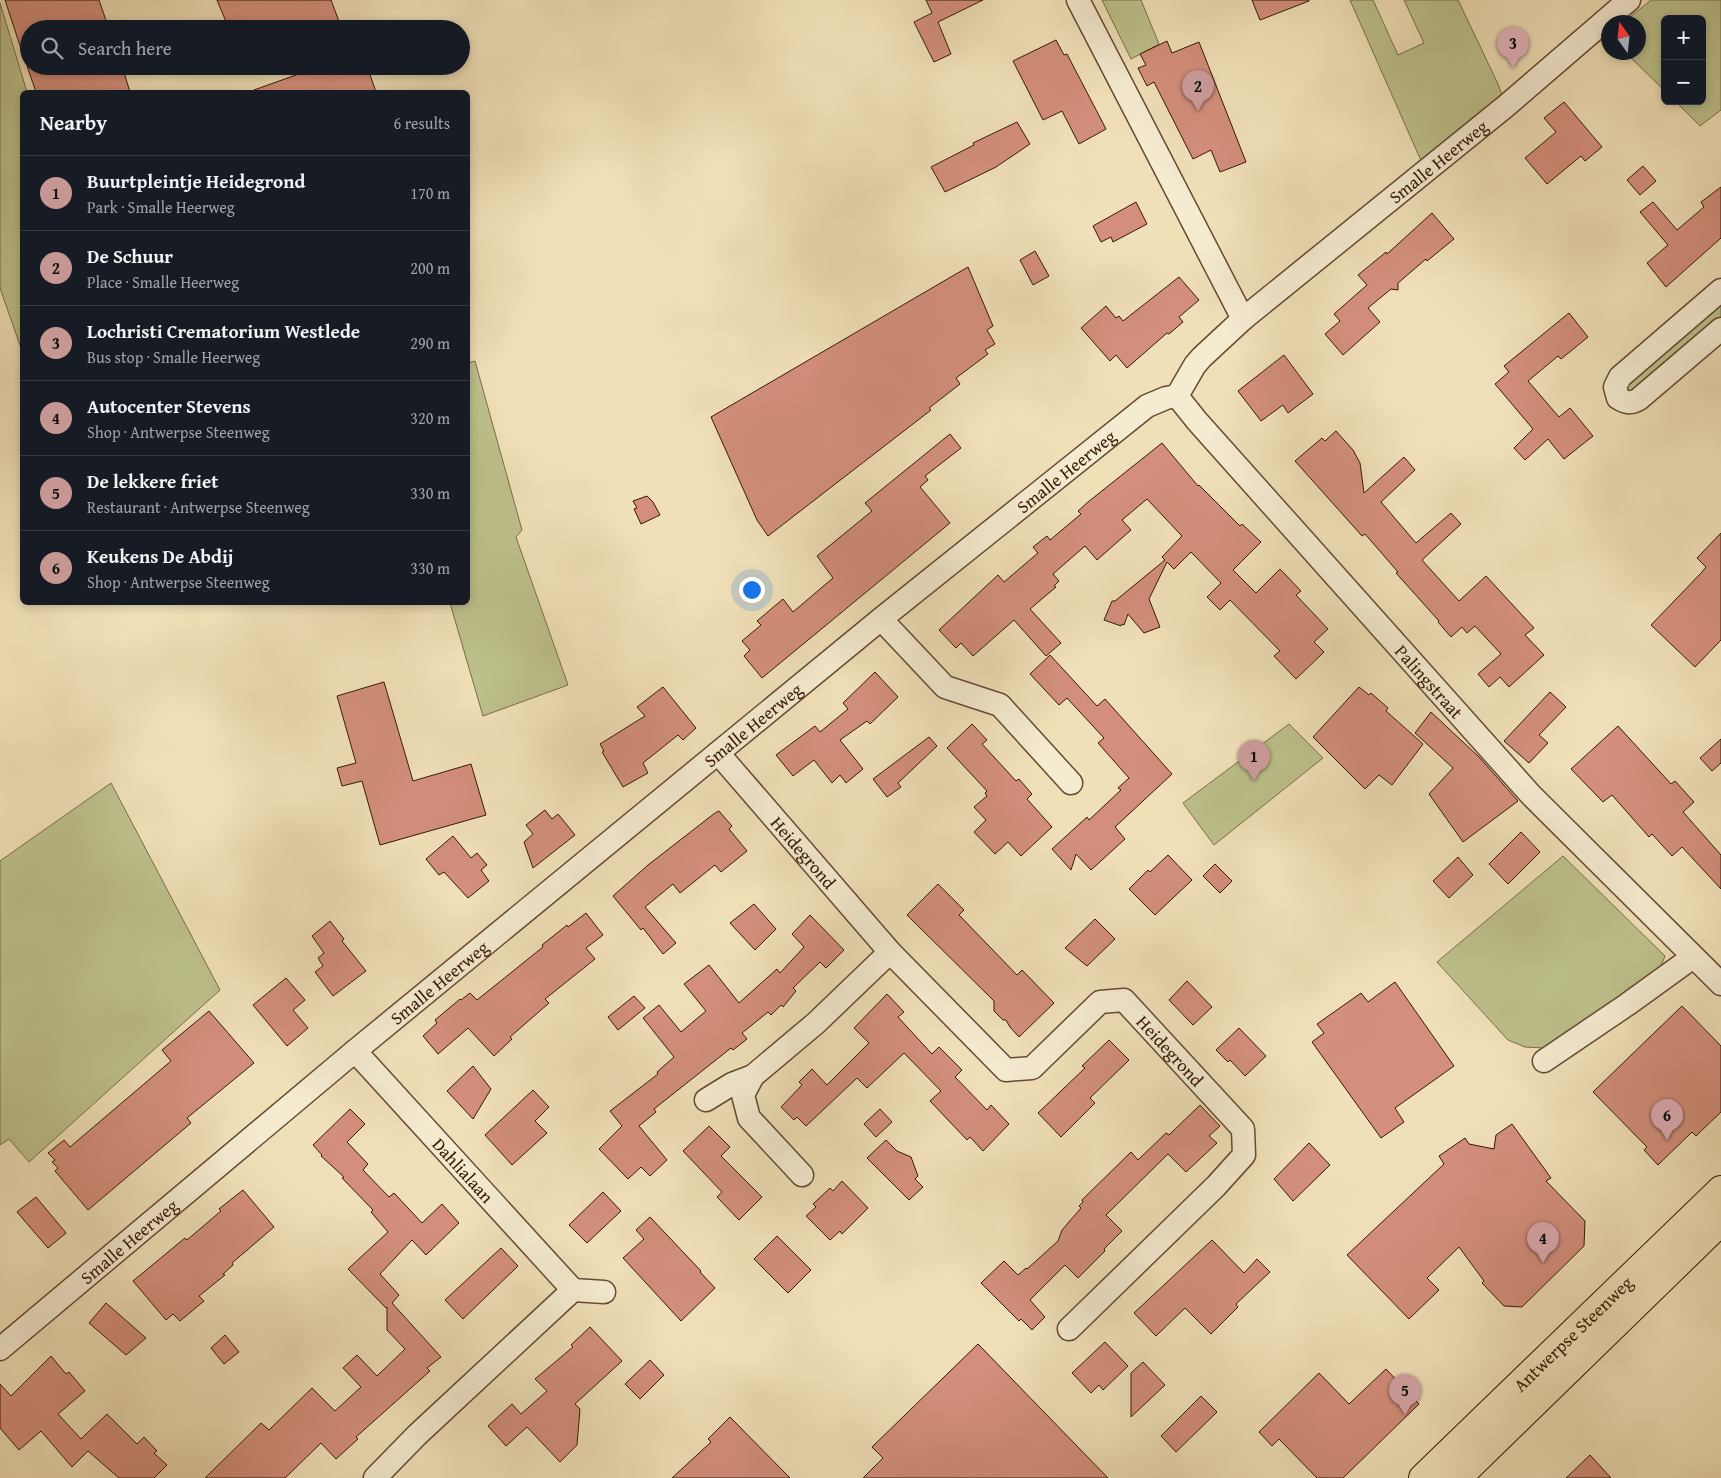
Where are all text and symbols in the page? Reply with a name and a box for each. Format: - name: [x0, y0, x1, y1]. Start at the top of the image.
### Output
- north arrow: [1601, 15, 1646, 60]
- map controls: [1661, 15, 1706, 105]
- button: +: [1661, 15, 1706, 60]
- search box: [20, 20, 470, 75]
- pin: 3: [1497, 27, 1529, 68]
- icon: search: [38, 34, 66, 62]
- text: Search here: [78, 34, 172, 62]
- button: −: [1661, 60, 1706, 105]
- pin: 2: [1182, 70, 1214, 111]
- text: Nearby: [40, 107, 107, 138]
- text: 6 results: [393, 111, 450, 135]
- street label: Smalle Heerweg: [1383, 113, 1493, 210]
- text: Buurtpleintje Heidegrond: [87, 167, 305, 195]
- text: 1: [52, 181, 60, 205]
- text: 170 m: [410, 181, 450, 205]
- text: Park · Smalle Heerweg: [87, 195, 235, 219]
- text: De Schuur: [87, 242, 173, 270]
- text: 2: [52, 256, 60, 280]
- text: 200 m: [410, 256, 450, 280]
- text: Place · Smalle Heerweg: [87, 270, 239, 294]
- text: Lochristi Crematorium Westlede: [87, 317, 360, 345]
- text: 3: [52, 331, 60, 355]
- text: 290 m: [410, 331, 450, 355]
- text: Bus stop · Smalle Heerweg: [87, 345, 260, 369]
- text: Autocenter Stevens: [87, 392, 251, 420]
- text: 4: [52, 406, 60, 430]
- text: 320 m: [410, 406, 450, 430]
- text: Shop · Antwerpse Steenweg: [87, 420, 270, 444]
- street label: Smalle Heerweg: [1010, 423, 1121, 519]
- text: De lekkere friet: [87, 467, 218, 495]
- text: 5: [52, 481, 60, 505]
- text: 330 m: [410, 481, 450, 505]
- text: Restaurant · Antwerpse Steenweg: [87, 495, 310, 519]
- text: Keukens De Abdij: [87, 542, 233, 570]
- text: 6: [52, 556, 60, 580]
- text: 330 m: [410, 556, 450, 580]
- text: Shop · Antwerpse Steenweg: [87, 570, 270, 594]
- your location: [739, 577, 765, 603]
- street label: Palingstraat: [1389, 638, 1470, 725]
- street label: Smalle Heerweg: [697, 676, 808, 773]
- pin: 1: [1238, 740, 1270, 781]
- street label: Heidegrond: [764, 810, 843, 895]
- street label: Smalle Heerweg: [384, 933, 494, 1031]
- street label: Heidegrond: [1131, 1009, 1211, 1092]
- pin: 6: [1651, 1099, 1683, 1140]
- street label: Dahlialaan: [426, 1131, 501, 1209]
- street label: Smalle Heerweg: [74, 1192, 184, 1290]
- pin: 4: [1527, 1222, 1559, 1263]
- street label: Antwerpse Steenweg: [1507, 1269, 1638, 1398]
- pin: 5: [1389, 1374, 1421, 1415]

